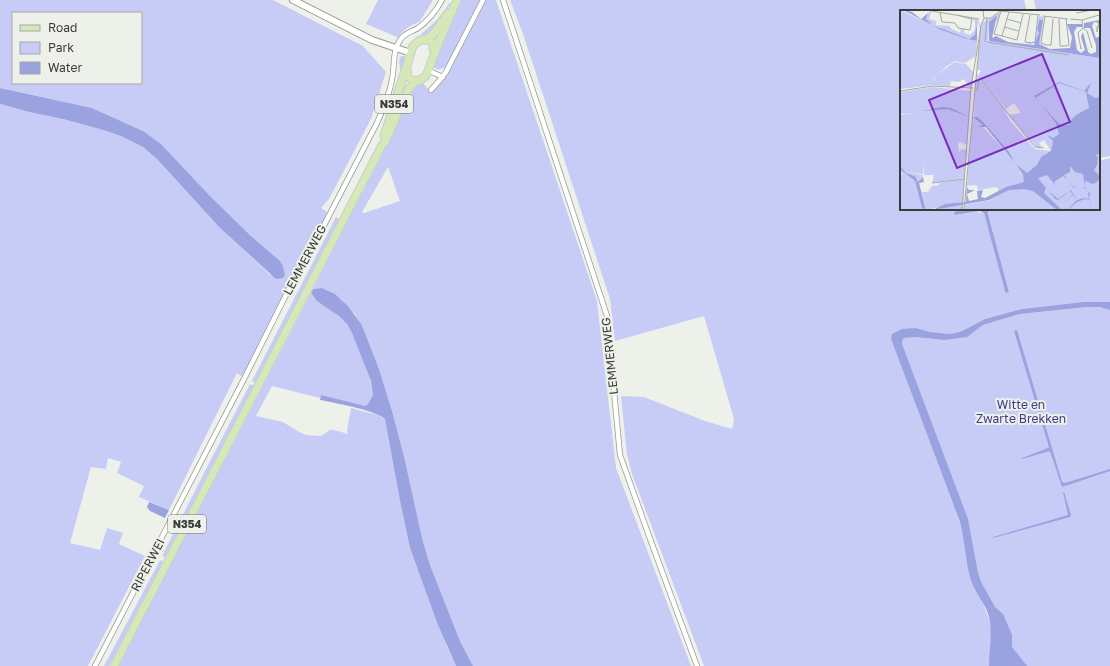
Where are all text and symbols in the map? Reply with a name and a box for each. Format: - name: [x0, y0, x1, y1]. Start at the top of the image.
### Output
- inset map: [900, 10, 1100, 210]
- legend: [12, 12, 142, 84]
- text: Road: [48, 20, 77, 35]
- text: Park: [48, 40, 74, 55]
- text: Water: [48, 60, 82, 75]
- road number: N354: [375, 95, 413, 113]
- street label: LEMMERWEG: [280, 222, 329, 298]
- street label: LEMMERWEG: [598, 317, 621, 395]
- park label: Witte en Zwarte Brekken: [976, 397, 1066, 426]
- road number: N354: [168, 515, 206, 533]
- street label: RIPERWEI: [127, 536, 168, 594]

